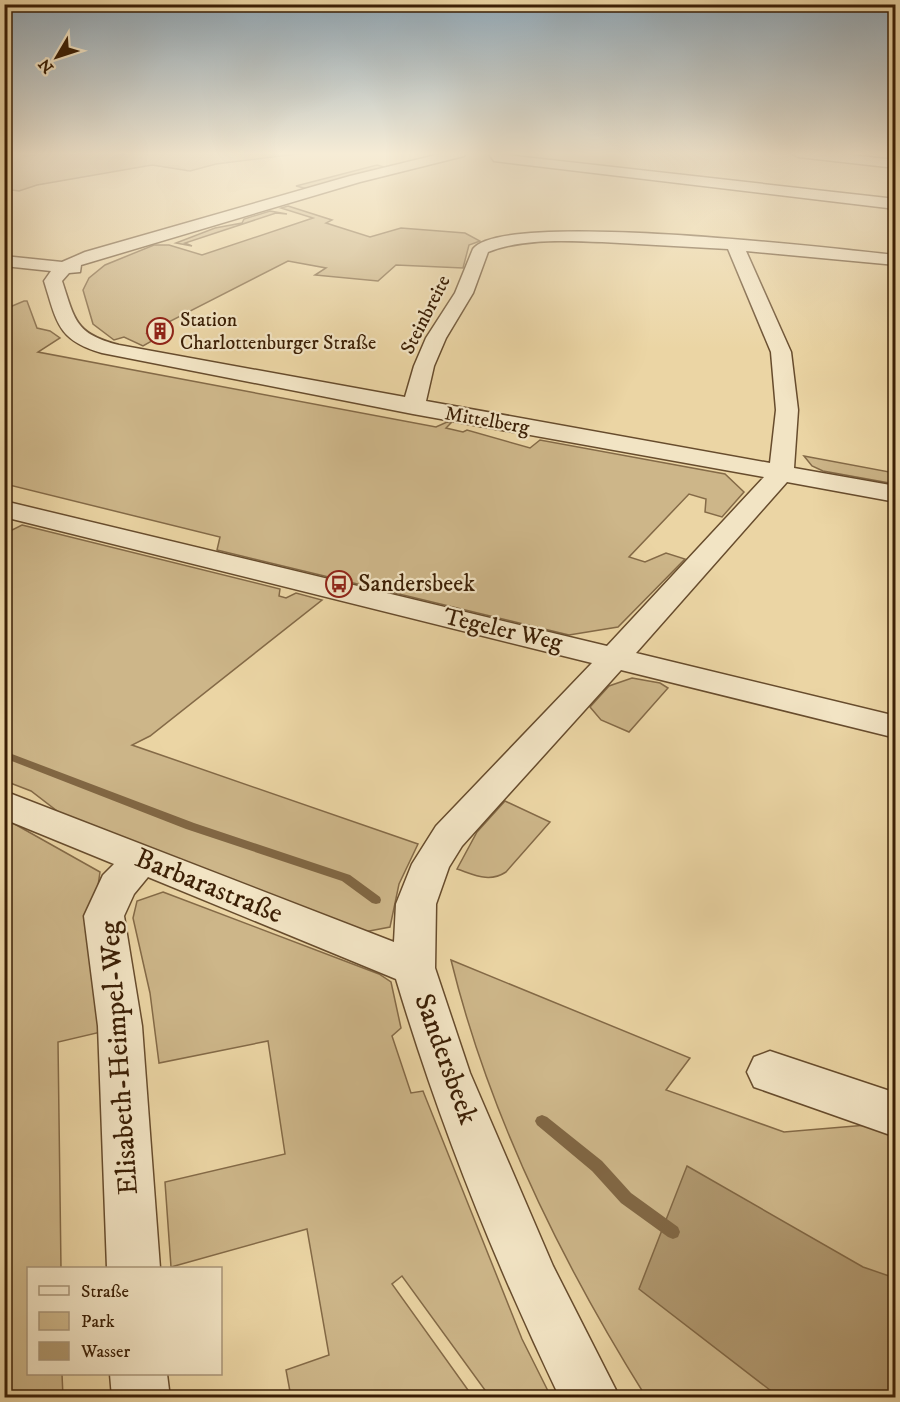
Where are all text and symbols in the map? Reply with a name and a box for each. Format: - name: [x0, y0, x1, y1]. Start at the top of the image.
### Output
- north arrow: [27, 27, 87, 87]
- text: N: [34, 54, 58, 77]
- street label: Steinbreite: [395, 271, 457, 359]
- place label: Station Charlottenburger Straße: [180, 308, 376, 356]
- building icon: Station Charlottenburger Straße: [145, 316, 175, 346]
- street label: Mittelberg: [443, 401, 531, 441]
- bus stop icon: Sandersbeek: [324, 569, 354, 599]
- place label: Sandersbeek: [358, 569, 475, 599]
- street label: Tegeler Weg: [441, 602, 566, 658]
- street label: Barbarastraße: [130, 840, 288, 932]
- street label: Elisabeth-Heimpel-Weg: [92, 920, 146, 1196]
- street label: Sandersbeek: [406, 989, 486, 1129]
- legend: [27, 1267, 222, 1375]
- text: Straße: [81, 1281, 129, 1303]
- text: Park: [81, 1311, 115, 1333]
- text: Wasser: [80, 1341, 131, 1363]

